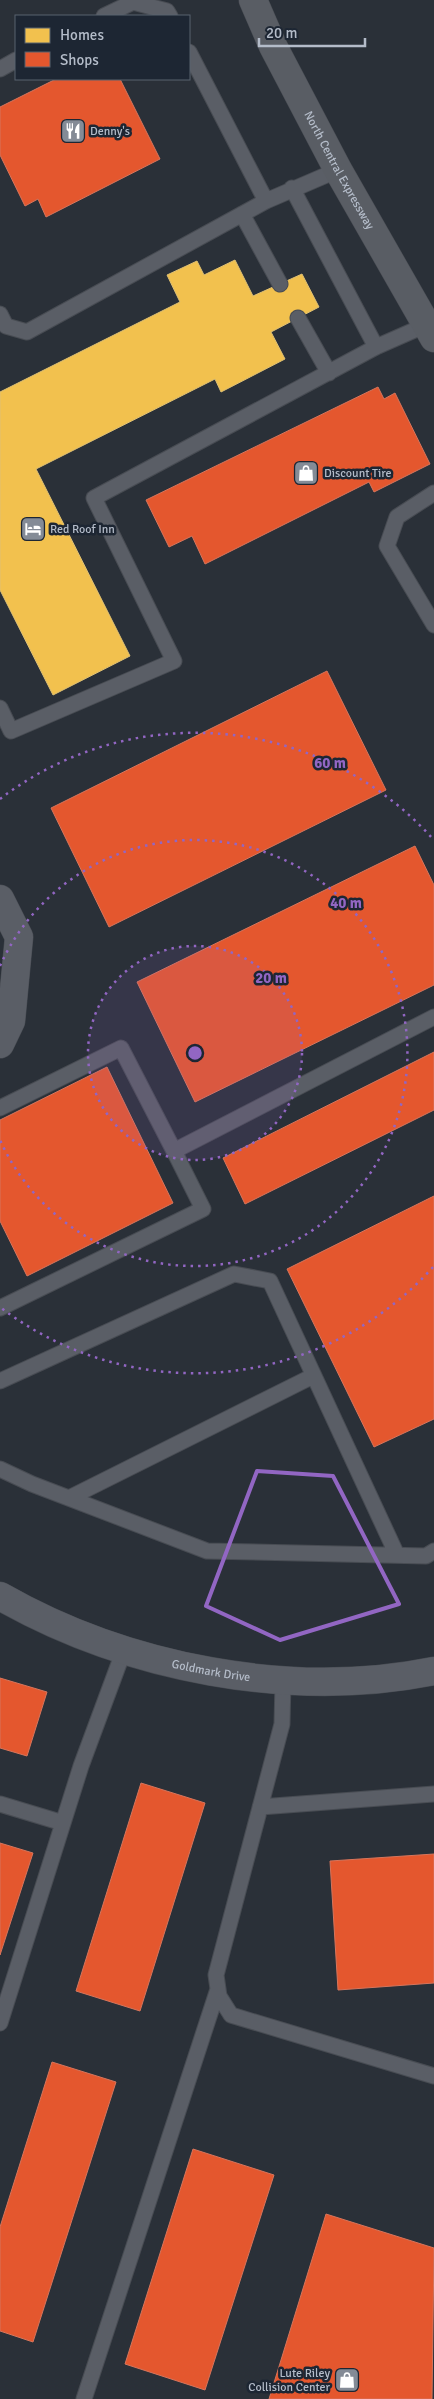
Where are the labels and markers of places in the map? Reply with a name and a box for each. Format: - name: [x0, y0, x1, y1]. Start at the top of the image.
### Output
- restaurant icon: Denny's: [60, 118, 86, 144]
- place label: Denny's: [90, 124, 130, 139]
- shop icon: Discount Tire: [293, 460, 319, 486]
- place label: Discount Tire: [324, 466, 391, 481]
- hotel icon: Red Roof Inn: [20, 516, 46, 542]
- place label: Red Roof Inn: [50, 522, 115, 537]
- centre of rings: [186, 1044, 204, 1062]
- place label: Lute Riley Collision Center: [248, 2366, 331, 2395]
- shop icon: Lute Riley Collision Center: [334, 2367, 360, 2393]

